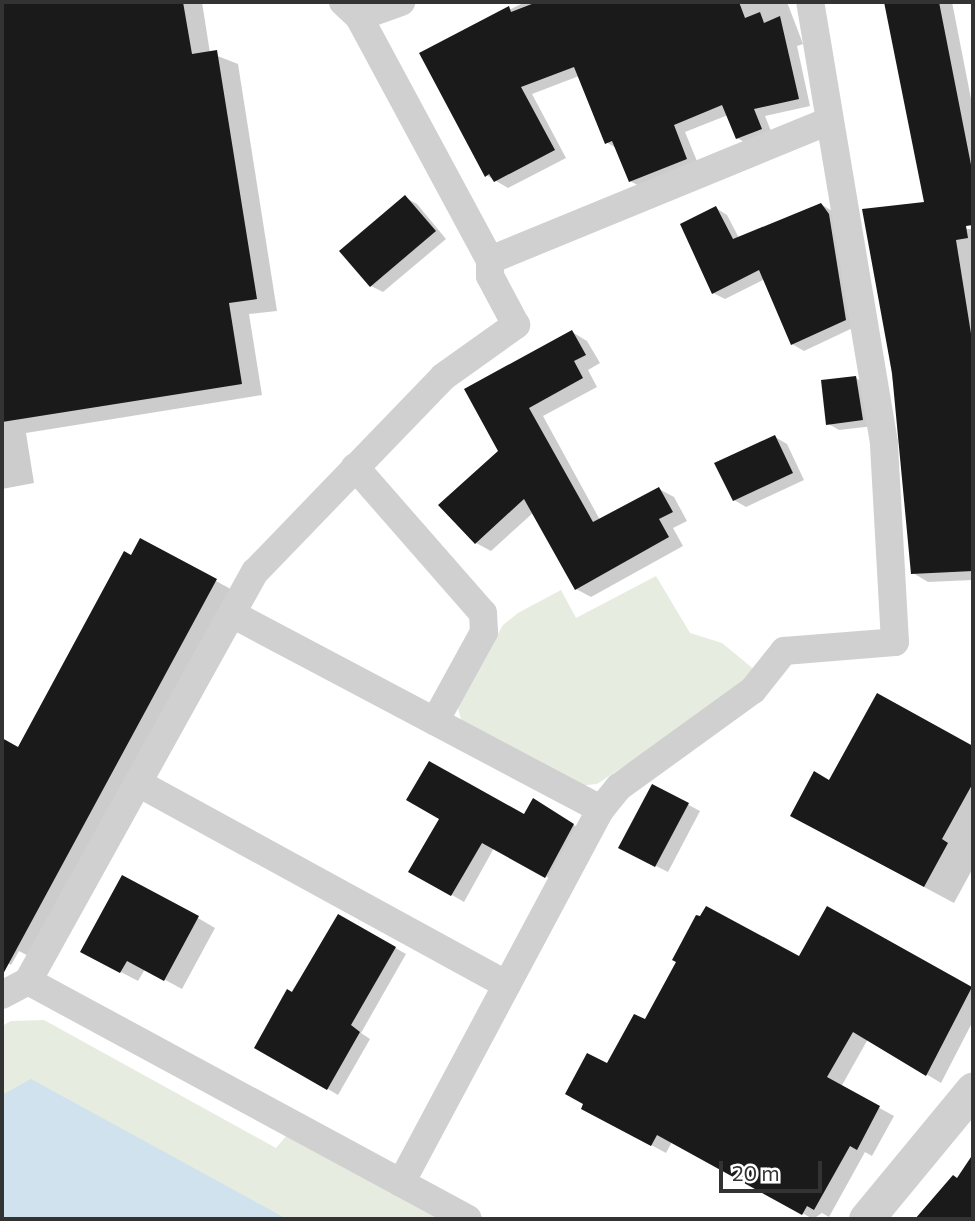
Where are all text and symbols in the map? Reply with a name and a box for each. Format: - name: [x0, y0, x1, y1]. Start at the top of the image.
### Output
- scale bar: [723, 1148, 826, 1192]
- text: 20 m: [732, 1160, 780, 1185]

